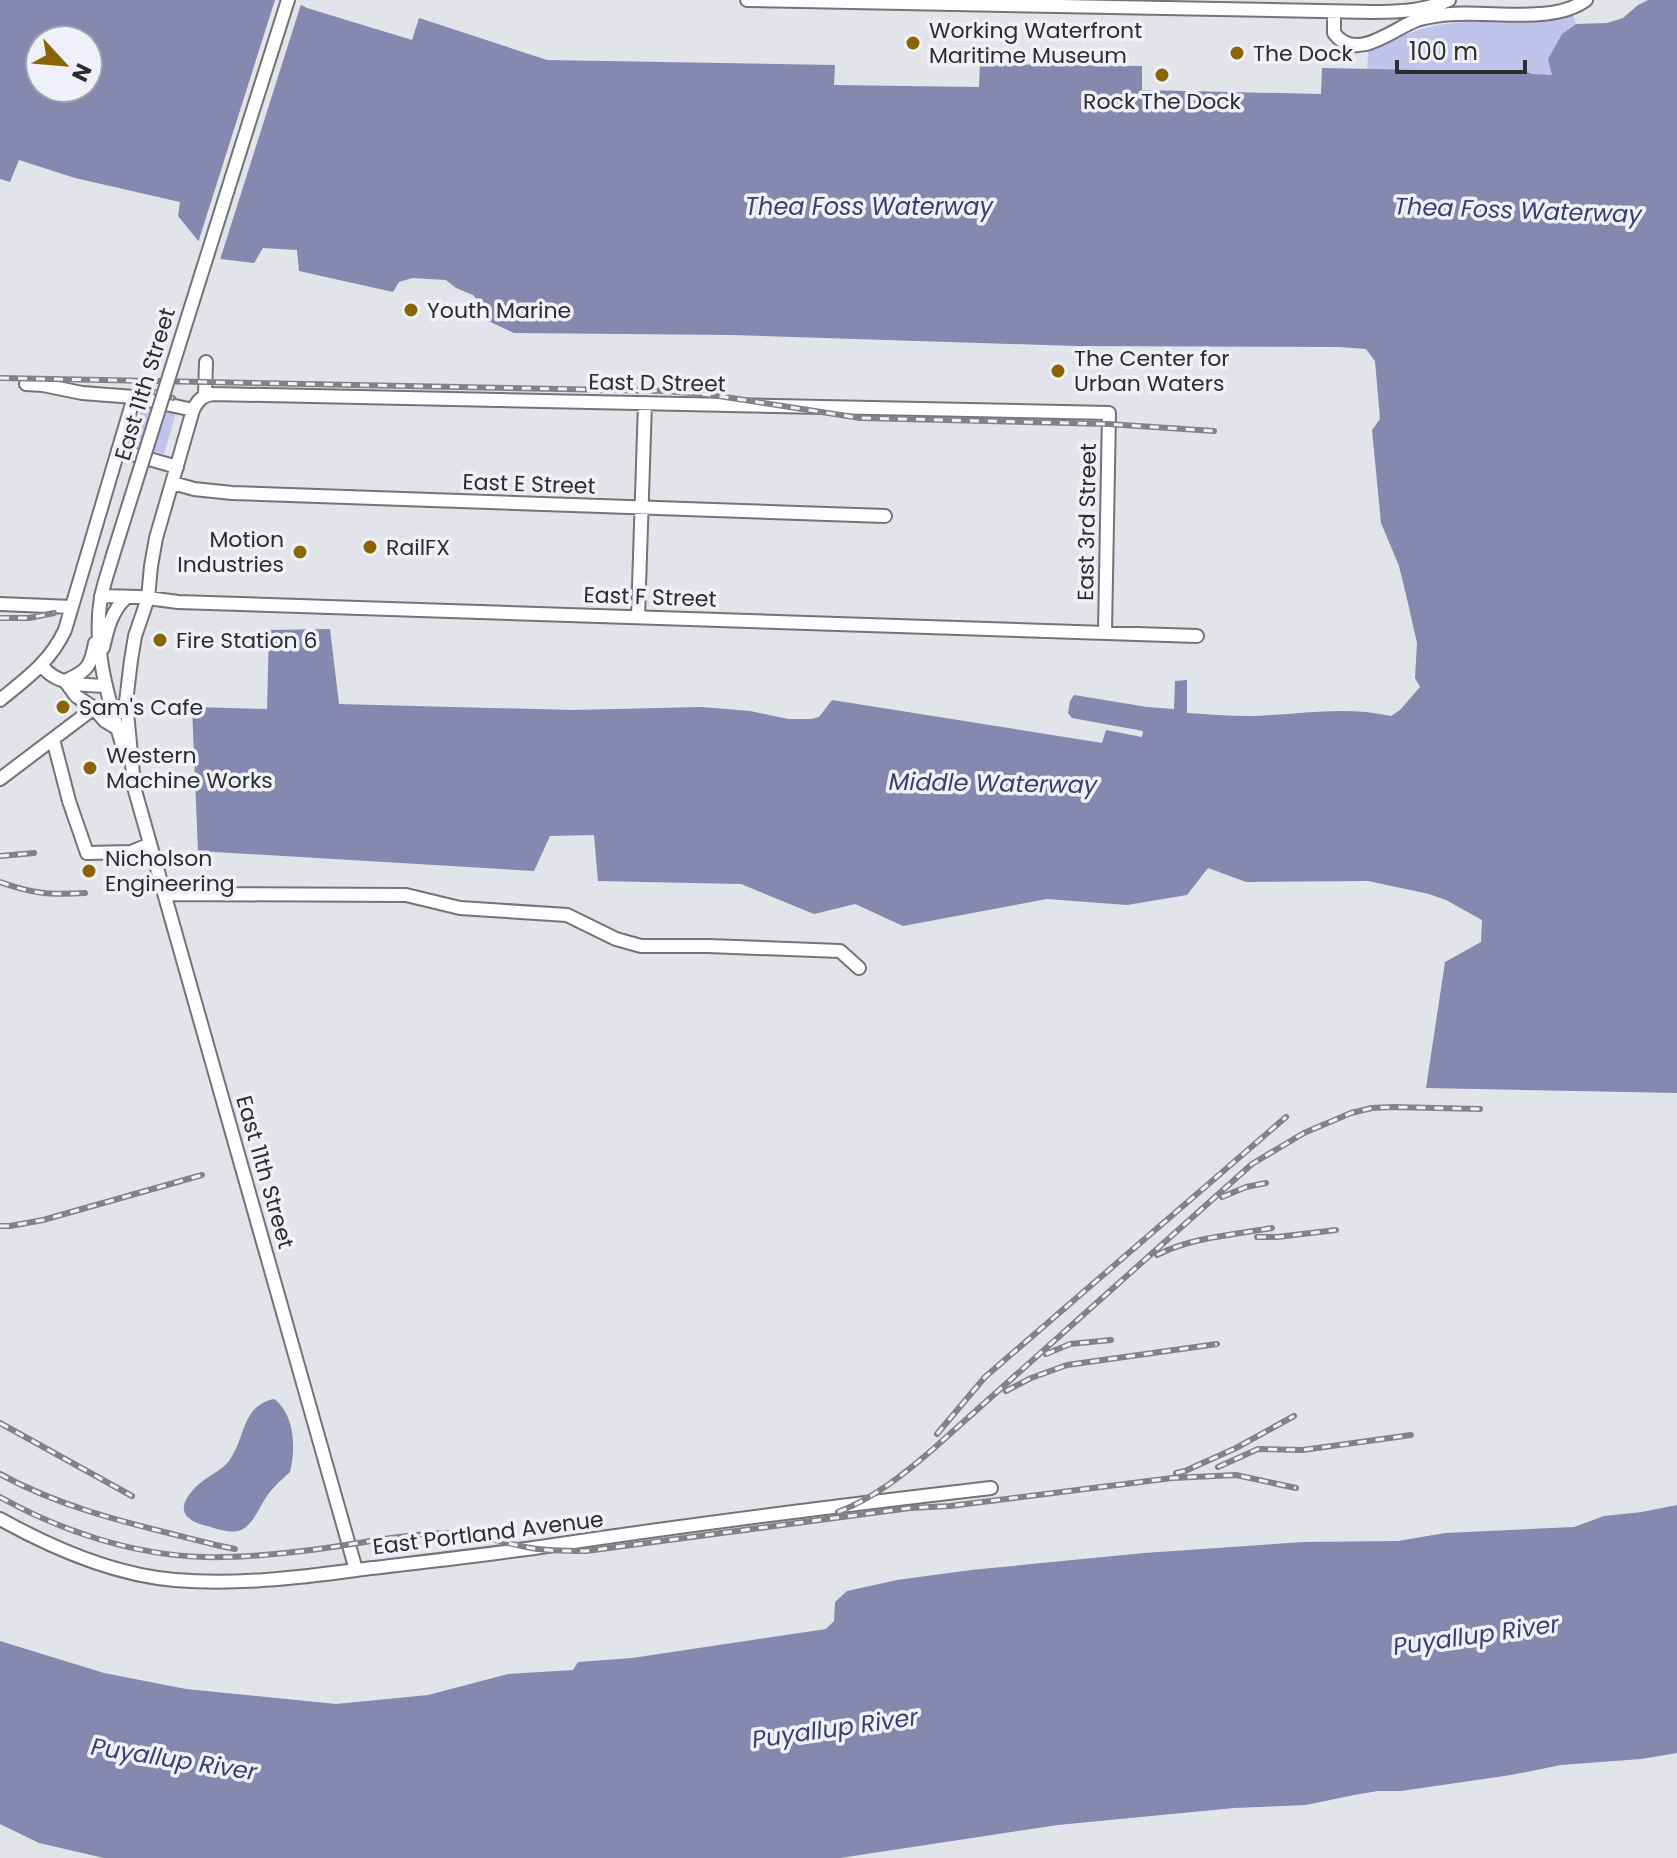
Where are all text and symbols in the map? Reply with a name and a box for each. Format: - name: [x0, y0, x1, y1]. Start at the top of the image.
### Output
- place label: Working Waterfront Maritime Museum: [929, 15, 1142, 71]
- north arrow: [24, 24, 104, 104]
- scale bar: [1397, 24, 1525, 74]
- marker: Working Waterfront Maritime Museum: [904, 34, 922, 52]
- text: 100 m: [1409, 35, 1478, 68]
- place label: The Dock: [1253, 38, 1353, 69]
- marker: The Dock: [1228, 44, 1246, 62]
- text: N: [64, 58, 99, 87]
- marker: Rock The Dock: [1153, 66, 1171, 84]
- place label: Rock The Dock: [1083, 86, 1242, 117]
- water label: Thea Foss Waterway: [1394, 189, 1644, 231]
- water label: Thea Foss Waterway: [745, 190, 994, 223]
- place label: Youth Marine: [427, 295, 571, 326]
- marker: Youth Marine: [402, 301, 420, 319]
- street label: East 11th Street: [107, 304, 183, 464]
- place label: The Center for Urban Waters: [1074, 343, 1229, 399]
- marker: The Center for Urban Waters: [1049, 362, 1067, 380]
- street label: East D Street: [588, 366, 726, 400]
- street label: East 3rd Street: [1070, 443, 1104, 601]
- street label: East E Street: [462, 466, 596, 502]
- place label: Motion Industries: [177, 524, 284, 580]
- place label: RailFX: [386, 532, 450, 563]
- marker: RailFX: [361, 538, 379, 556]
- marker: Motion Industries: [291, 543, 309, 561]
- street label: East F Street: [583, 579, 717, 615]
- place label: Fire Station 6: [176, 625, 317, 656]
- marker: Fire Station 6: [151, 631, 169, 649]
- place label: Sam's Cafe: [79, 692, 203, 723]
- marker: Sam's Cafe: [54, 698, 72, 716]
- place label: Western Machine Works: [106, 740, 273, 796]
- marker: Western Machine Works: [81, 759, 99, 777]
- water label: Middle Waterway: [888, 765, 1099, 801]
- place label: Nicholson Engineering: [105, 843, 235, 899]
- marker: Nicholson Engineering: [80, 862, 98, 880]
- street label: East 11th Street: [228, 1092, 302, 1252]
- street label: East Portland Avenue: [371, 1503, 605, 1563]
- water label: Puyallup River: [1391, 1607, 1562, 1663]
- water label: Puyallup River: [750, 1700, 921, 1756]
- water label: Puyallup River: [89, 1730, 260, 1789]

